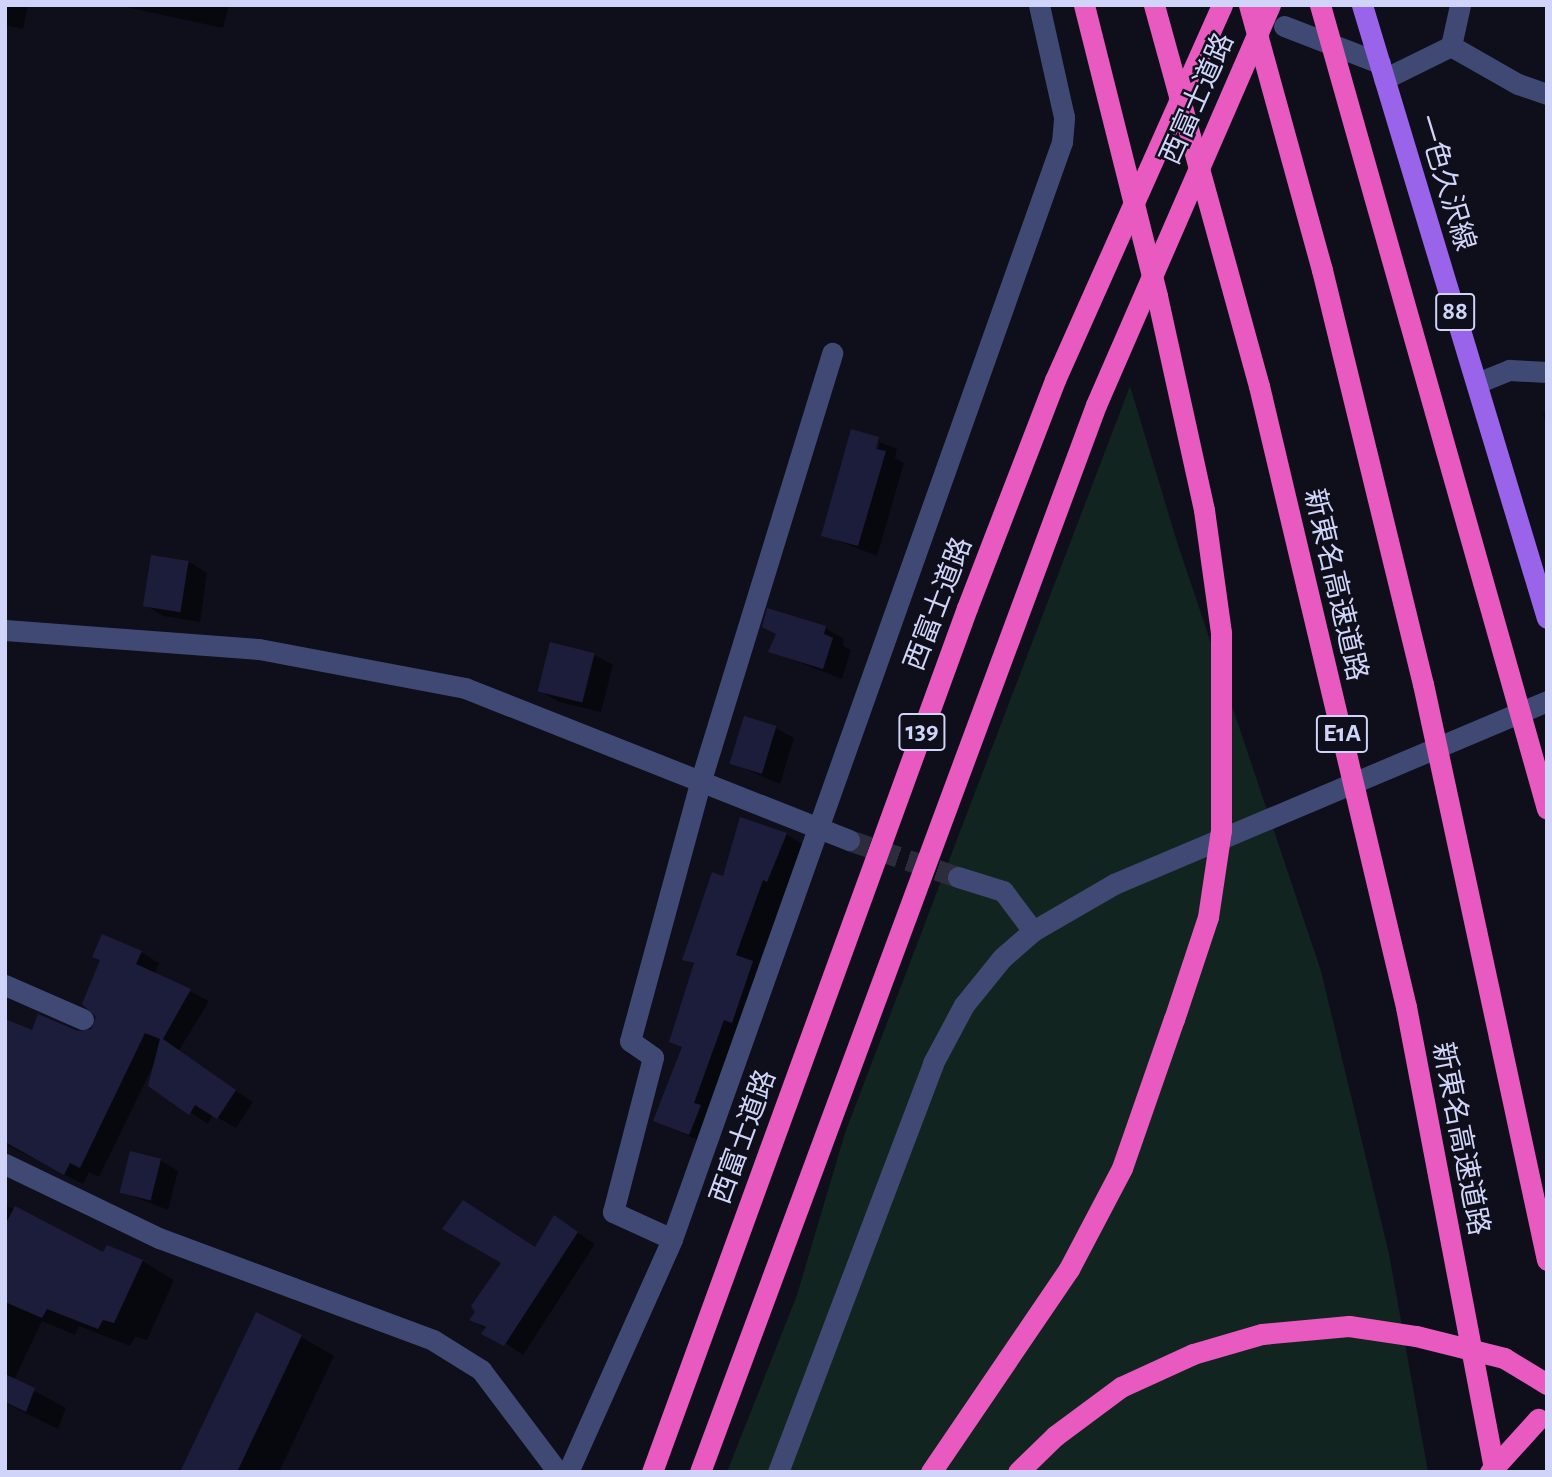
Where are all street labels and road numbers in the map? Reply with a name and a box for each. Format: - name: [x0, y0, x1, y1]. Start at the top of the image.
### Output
- street label: 西富士道路: [1154, 28, 1242, 170]
- street label: 一色久沢線: [1408, 111, 1482, 255]
- road number: 88: [1434, 290, 1476, 334]
- street label: 新東名高速道路: [1297, 486, 1373, 684]
- street label: 西富士道路: [898, 533, 980, 675]
- road number: 139: [898, 710, 946, 754]
- road number: E1A: [1316, 712, 1368, 756]
- street label: 新東名高速道路: [1425, 1040, 1495, 1238]
- street label: 西富士道路: [704, 1065, 784, 1209]

